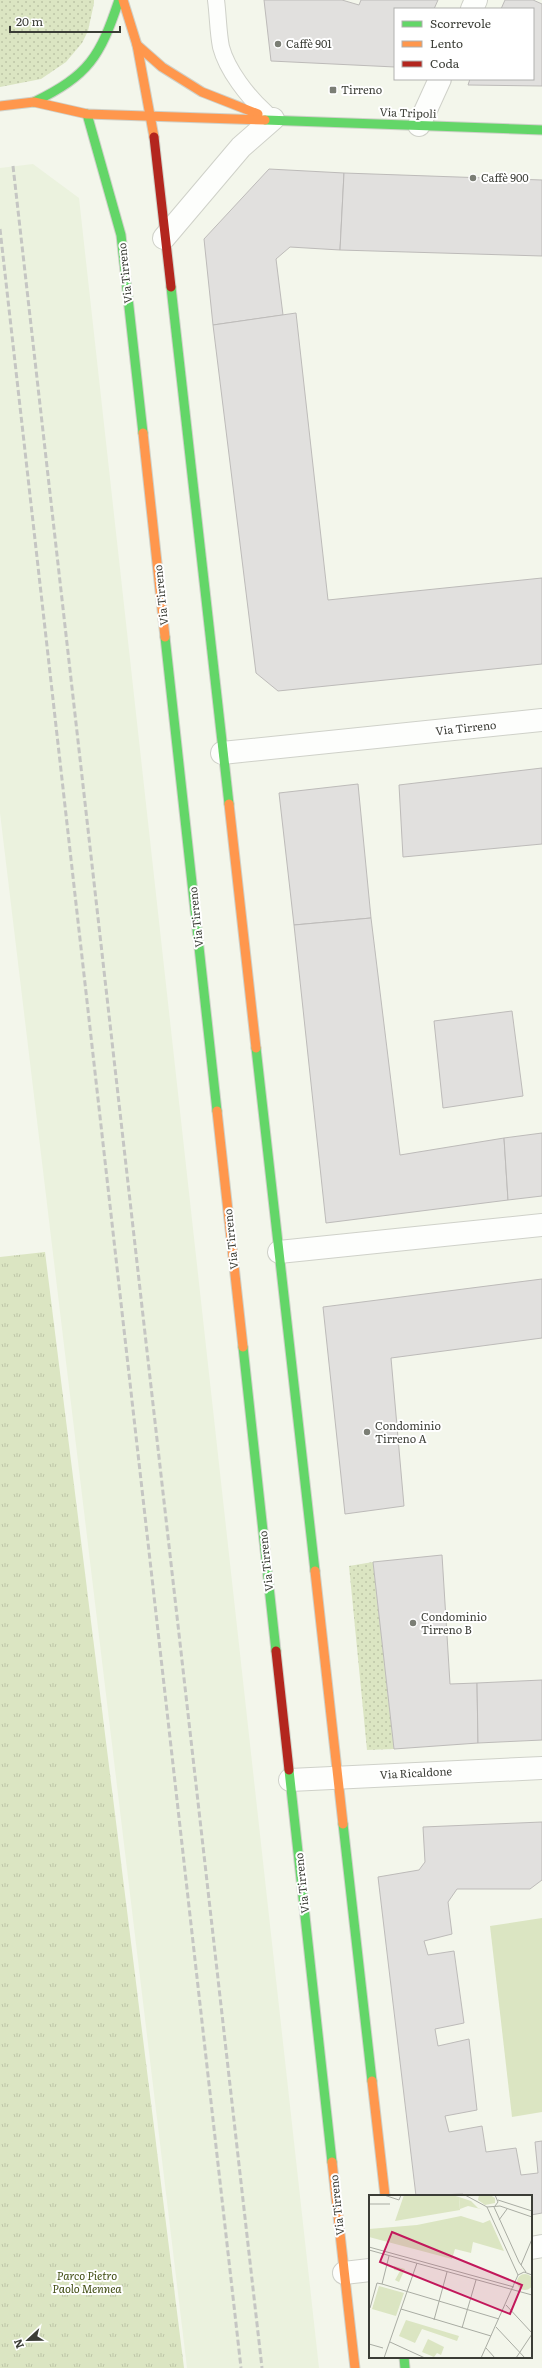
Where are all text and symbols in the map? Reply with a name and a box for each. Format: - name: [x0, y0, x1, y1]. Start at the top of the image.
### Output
- scale bar: [10, 8, 120, 34]
- legend: [394, 8, 534, 80]
- text: 20 m: [16, 12, 43, 30]
- text: Scorrevole: [430, 14, 491, 32]
- text: Lento: [430, 34, 463, 52]
- place label: Caffè 901: [286, 35, 332, 51]
- marker: Caffè 901: [273, 39, 283, 49]
- text: Coda: [430, 54, 460, 72]
- place label: Tirreno: [341, 81, 382, 97]
- marker: Tirreno: [328, 85, 338, 95]
- street label: Via Tripoli: [379, 103, 437, 121]
- place label: Caffè 900: [481, 169, 529, 185]
- marker: Caffè 900: [468, 173, 478, 183]
- street label: Via Tirreno: [113, 242, 135, 304]
- street label: Via Tirreno: [149, 564, 171, 626]
- street label: Via Tirreno: [435, 716, 497, 738]
- street label: Via Tirreno: [184, 886, 206, 948]
- street label: Via Tirreno: [219, 1208, 241, 1270]
- place label: Condominio Tirreno A: [375, 1417, 441, 1446]
- marker: Condominio Tirreno A: [362, 1427, 372, 1437]
- street label: Via Tirreno: [254, 1530, 276, 1592]
- place label: Condominio Tirreno B: [421, 1608, 487, 1637]
- marker: Condominio Tirreno B: [408, 1618, 418, 1628]
- street label: Via Ricaldone: [379, 1762, 453, 1782]
- street label: Via Tirreno: [290, 1852, 312, 1914]
- street label: Via Tirreno: [325, 2174, 347, 2236]
- inset map: [369, 2195, 532, 2358]
- park label: Parco Pietro Paolo Mennea: [52, 2267, 122, 2296]
- north arrow: [8, 2320, 48, 2360]
- text: N: [9, 2337, 27, 2351]

